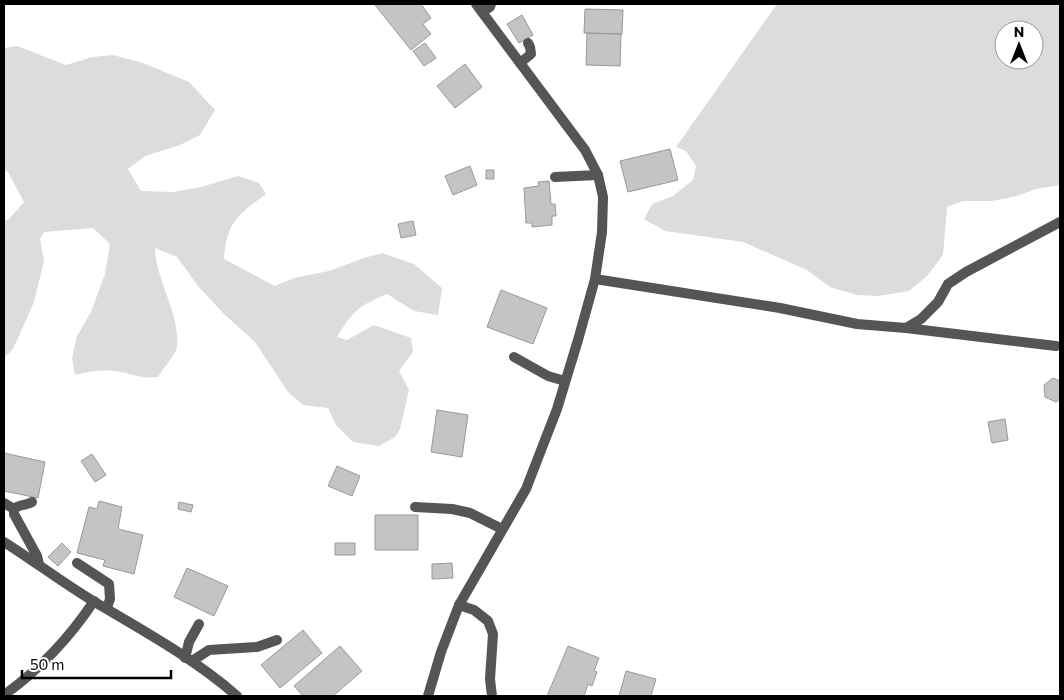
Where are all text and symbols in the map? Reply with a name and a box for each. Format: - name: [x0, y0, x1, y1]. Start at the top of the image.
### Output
- north arrow: [994, 20, 1044, 70]
- text: N: [1014, 23, 1024, 40]
- scale bar: [22, 648, 171, 680]
- text: 50 m: [30, 655, 64, 673]

